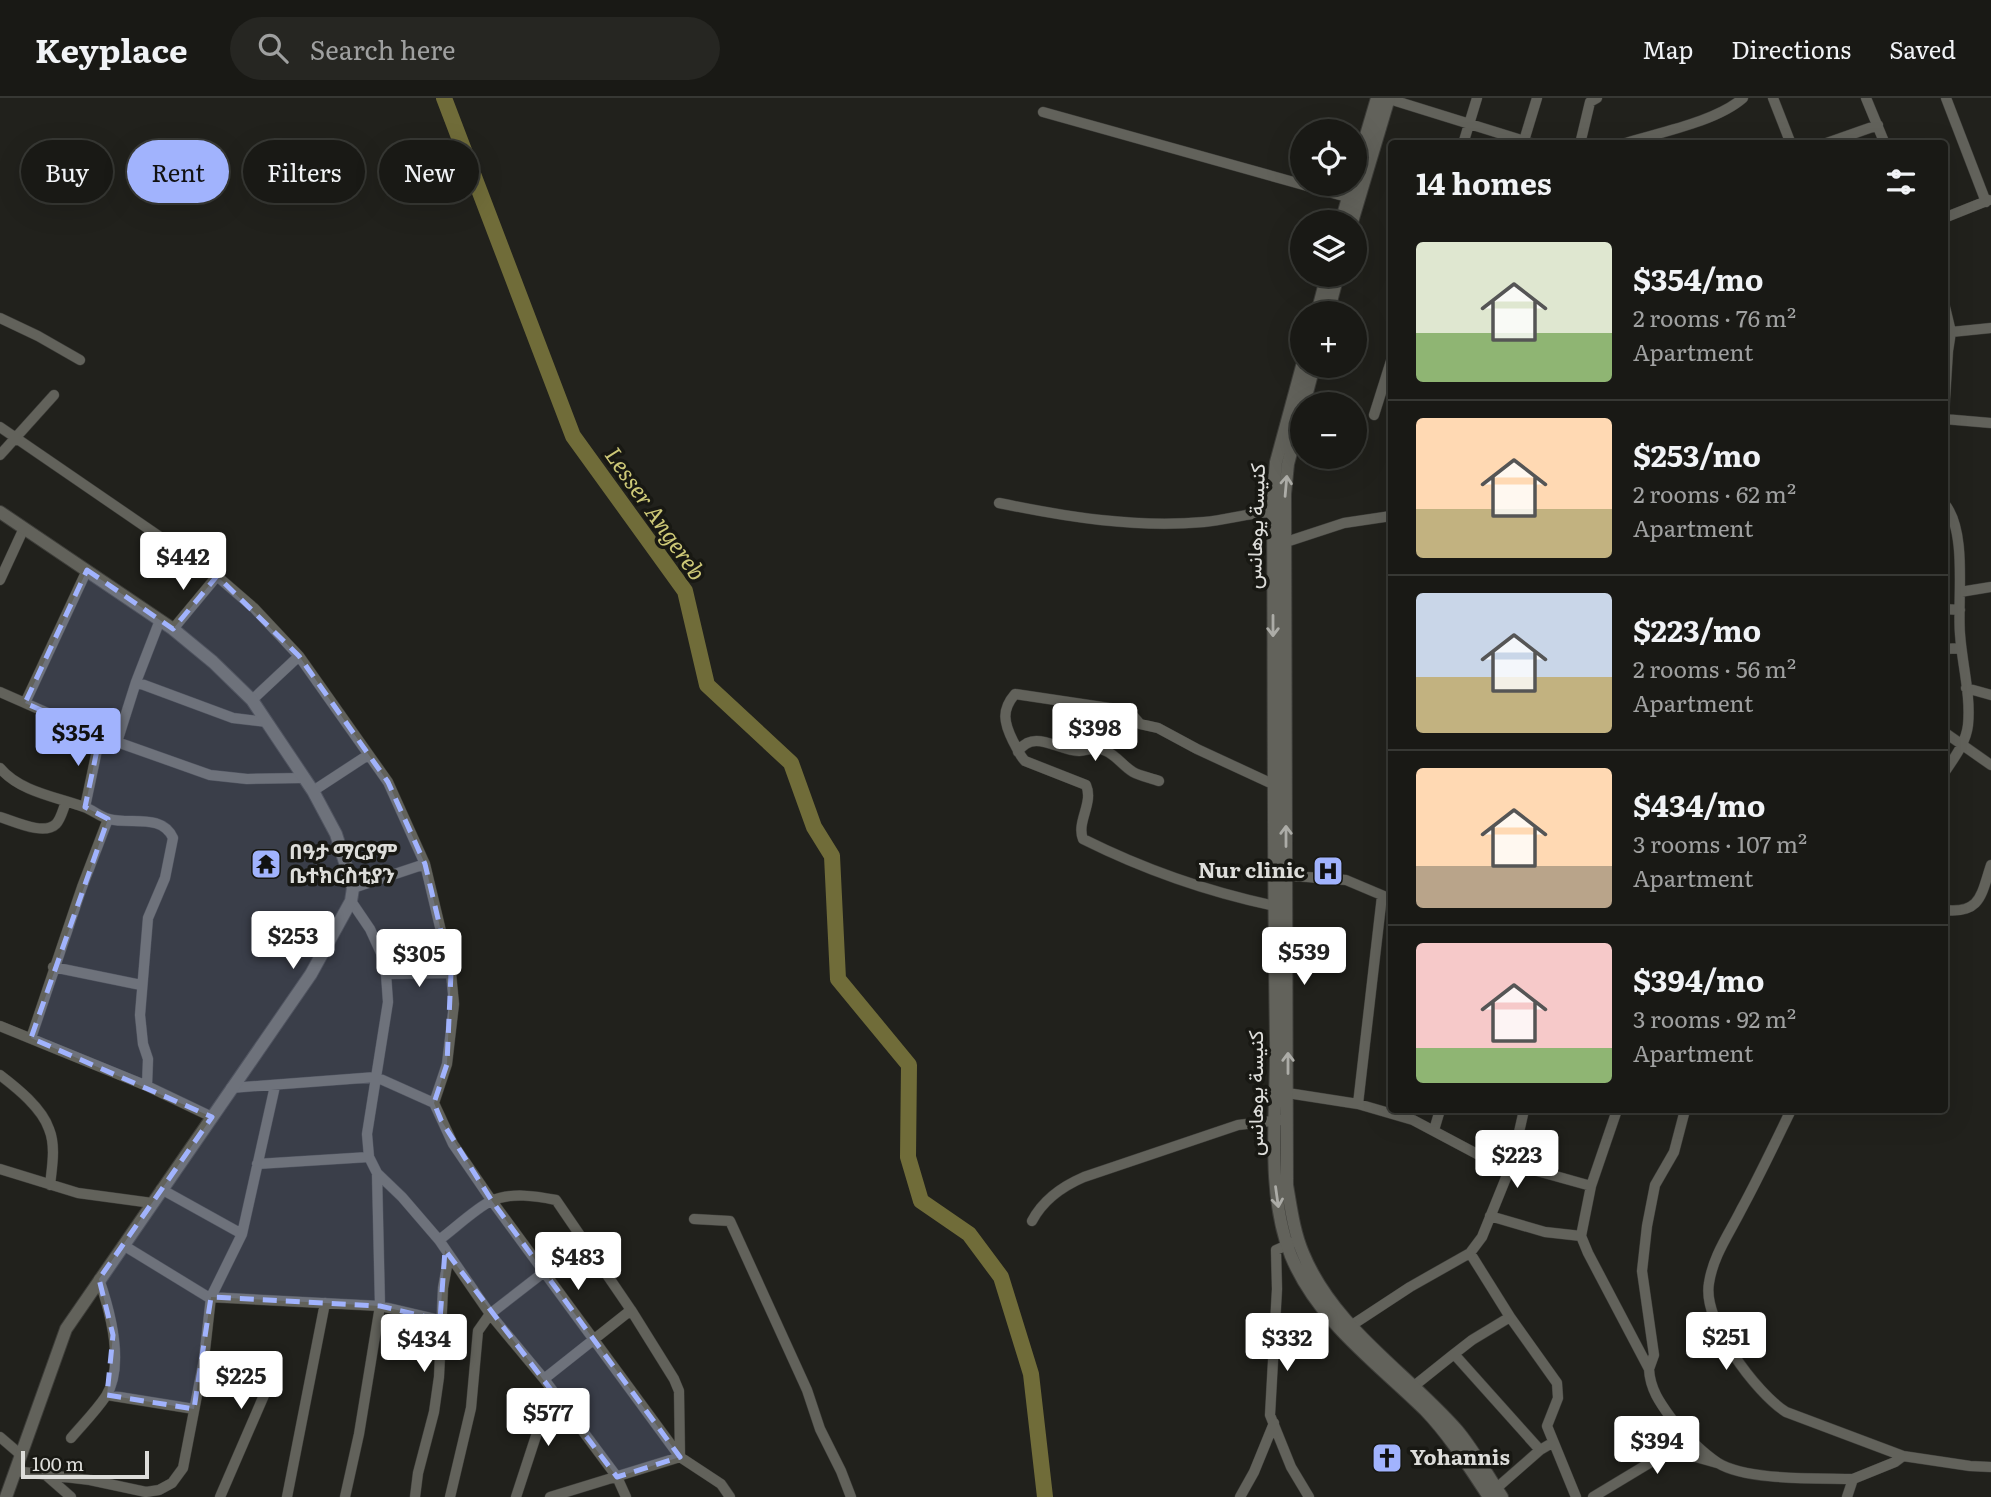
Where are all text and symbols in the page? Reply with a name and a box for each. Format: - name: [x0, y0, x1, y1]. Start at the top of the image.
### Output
- search box: [230, 17, 720, 80]
- text: Keyplace: [35, 24, 188, 73]
- icon: search: [254, 29, 292, 67]
- text: Search here: [310, 29, 456, 68]
- text: Map: [1642, 31, 1693, 66]
- text: Directions: [1731, 31, 1851, 66]
- text: Saved: [1889, 31, 1956, 66]
- map controls: [1290, 119, 1367, 469]
- button: locate: [1290, 119, 1367, 196]
- chip: Buy: [21, 140, 113, 203]
- chip: Rent: [127, 140, 229, 203]
- chip: Filters: [243, 140, 365, 203]
- chip: New: [379, 140, 479, 203]
- text: 14 homes: [1416, 160, 1552, 204]
- icon: filters: [1882, 163, 1920, 201]
- button: layers: [1290, 210, 1367, 287]
- text: $354/mo: [1633, 256, 1764, 300]
- icon: home: [1472, 270, 1556, 354]
- text: 2 rooms · 76 m²: [1633, 300, 1796, 334]
- button: +: [1290, 301, 1367, 378]
- text: Apartment: [1633, 334, 1753, 368]
- button: −: [1290, 392, 1367, 469]
- text: $253/mo: [1633, 432, 1761, 476]
- water label: Lesser Angereb: [598, 439, 715, 586]
- icon: home: [1472, 446, 1556, 530]
- street label: كنيسة يوهانس: [1236, 462, 1271, 589]
- one-way arrow: [1280, 475, 1293, 497]
- text: 2 rooms · 62 m²: [1633, 476, 1796, 510]
- text: Apartment: [1633, 510, 1753, 544]
- pin: $442: [142, 532, 224, 592]
- text: $442: [156, 538, 210, 572]
- text: $223/mo: [1633, 607, 1761, 651]
- one-way arrow: [1266, 615, 1280, 638]
- icon: home: [1472, 621, 1556, 705]
- text: 2 rooms · 56 m²: [1633, 651, 1796, 685]
- text: Apartment: [1633, 685, 1753, 719]
- pin: $398: [1054, 704, 1136, 763]
- pin: $354: [37, 708, 119, 768]
- text: $398: [1068, 709, 1122, 743]
- text: $354: [52, 714, 104, 748]
- text: $434/mo: [1633, 782, 1765, 826]
- icon: home: [1472, 796, 1556, 880]
- one-way arrow: [1279, 824, 1293, 847]
- text: 3 rooms · 107 m²: [1633, 826, 1807, 860]
- place label: በዓታ ማርያም ቤተክርስቲያን: [289, 834, 398, 889]
- temple icon: በዓታ ማርያም ቤተክርስቲያን: [249, 847, 283, 881]
- place label: Nur clinic: [1198, 853, 1305, 884]
- hospital icon: Nur clinic: [1311, 854, 1345, 888]
- text: Apartment: [1633, 860, 1753, 894]
- pin: $253: [252, 912, 334, 971]
- text: $253: [267, 917, 319, 951]
- pin: $539: [1263, 928, 1345, 987]
- pin: $305: [378, 930, 460, 989]
- text: $539: [1278, 933, 1330, 967]
- text: $305: [392, 935, 446, 969]
- text: $394/mo: [1633, 957, 1764, 1001]
- icon: home: [1472, 971, 1556, 1055]
- text: 3 rooms · 92 m²: [1633, 1001, 1796, 1035]
- street label: كنيسة يوهانس: [1238, 1030, 1269, 1156]
- text: Apartment: [1633, 1035, 1753, 1069]
- one-way arrow: [1281, 1052, 1295, 1075]
- pin: $223: [1476, 1130, 1558, 1190]
- text: $223: [1491, 1136, 1543, 1170]
- one-way arrow: [1270, 1185, 1283, 1207]
- pin: $483: [537, 1232, 619, 1292]
- text: $483: [551, 1238, 605, 1272]
- pin: $251: [1685, 1312, 1767, 1372]
- pin: $434: [383, 1314, 465, 1374]
- pin: $332: [1246, 1314, 1328, 1373]
- text: $251: [1702, 1318, 1750, 1352]
- text: $332: [1262, 1319, 1312, 1353]
- text: $434: [397, 1320, 451, 1354]
- pin: $225: [200, 1352, 282, 1411]
- text: $225: [216, 1357, 266, 1391]
- pin: $577: [507, 1388, 589, 1448]
- text: $577: [523, 1394, 573, 1428]
- pin: $394: [1616, 1416, 1698, 1476]
- text: $394: [1630, 1422, 1684, 1456]
- place label: Yohannis: [1410, 1440, 1510, 1471]
- church icon: Yohannis: [1370, 1441, 1404, 1475]
- scale bar: [21, 1448, 149, 1480]
- text: 100 m: [32, 1449, 84, 1477]

